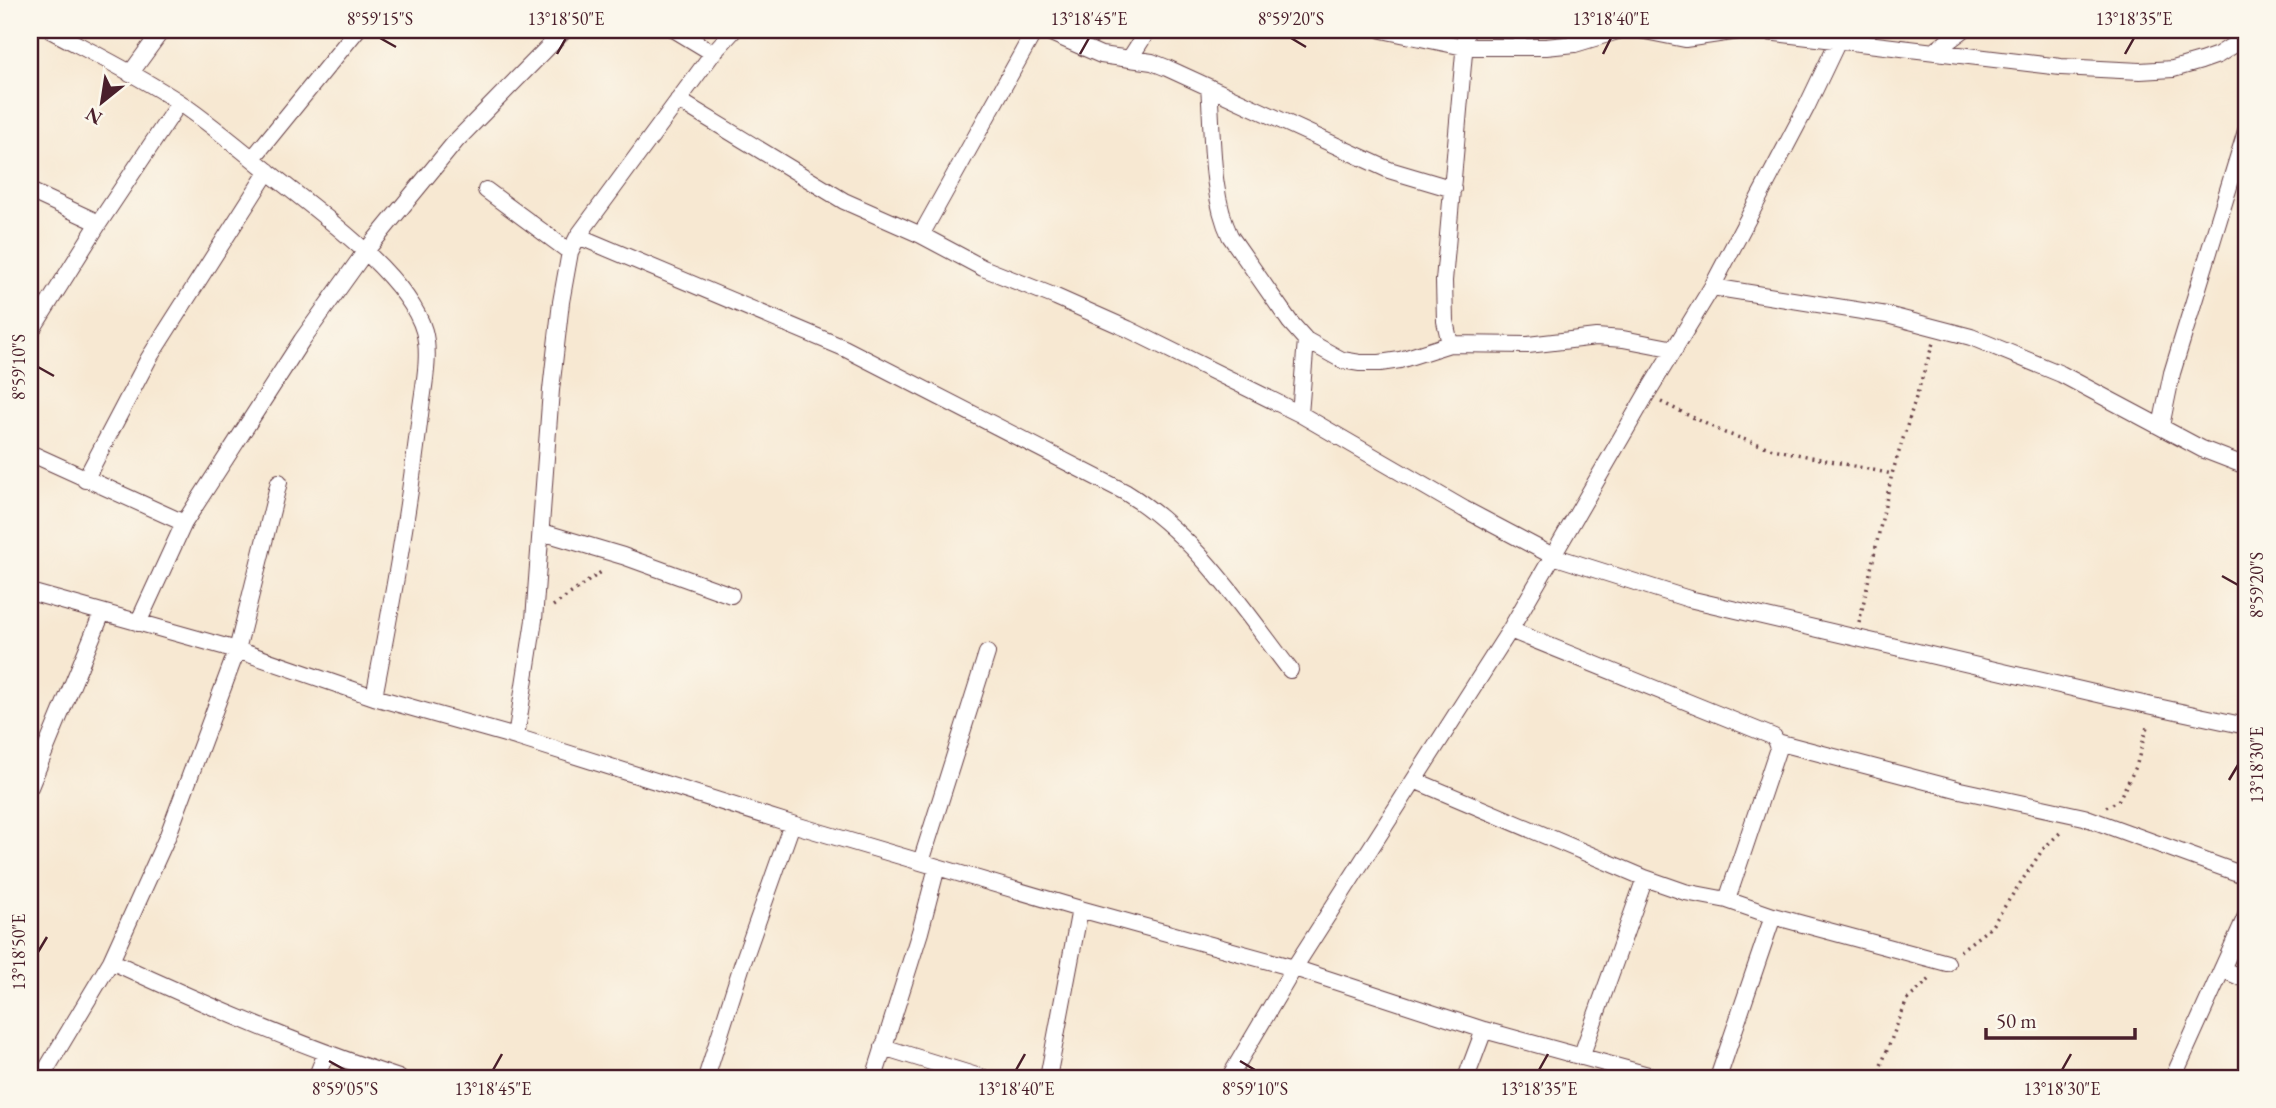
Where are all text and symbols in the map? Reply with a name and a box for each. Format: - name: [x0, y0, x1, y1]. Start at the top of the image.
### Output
- text: 8°59'15"S: [347, 7, 413, 30]
- text: 13°18'50"E: [528, 7, 604, 30]
- text: 13°18'45"E: [1051, 7, 1127, 30]
- text: 8°59'20"S: [1258, 7, 1324, 30]
- text: 13°18'40"E: [1573, 7, 1649, 30]
- text: 13°18'35"E: [2096, 7, 2172, 30]
- north arrow: [66, 66, 136, 136]
- text: N: [80, 101, 107, 131]
- text: 8°59'10"S: [7, 334, 30, 400]
- text: 8°59'20"S: [2245, 552, 2268, 618]
- text: 13°18'30"E: [2245, 727, 2268, 803]
- text: 13°18'50"E: [7, 914, 30, 990]
- scale bar: [1986, 996, 2134, 1040]
- text: 50 m: [1996, 1007, 2037, 1034]
- text: 8°59'05"S: [312, 1077, 378, 1100]
- text: 13°18'45"E: [455, 1077, 531, 1100]
- text: 13°18'40"E: [978, 1077, 1054, 1100]
- text: 8°59'10"S: [1222, 1077, 1288, 1100]
- text: 13°18'35"E: [1501, 1077, 1577, 1100]
- text: 13°18'30"E: [2024, 1077, 2100, 1100]

